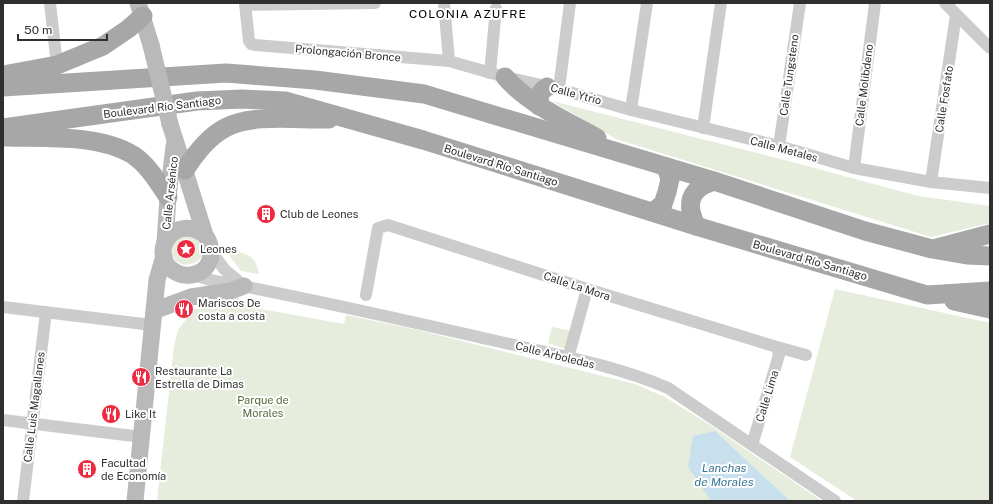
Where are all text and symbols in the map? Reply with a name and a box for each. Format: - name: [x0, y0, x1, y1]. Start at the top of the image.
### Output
- district label: COLONIA AZUFRE: [409, 7, 527, 21]
- scale bar: [18, 16, 107, 42]
- text: 50 m: [24, 23, 52, 37]
- street label: Calle Tungsteno: [777, 33, 801, 117]
- street label: Prolongación Bronce: [295, 42, 401, 64]
- street label: Calle Molibdeno: [853, 43, 875, 127]
- street label: Calle Fosfato: [933, 65, 955, 133]
- street label: Calle Ytrio: [549, 81, 603, 107]
- street label: Boulevard Río Santiago: [102, 94, 222, 120]
- street label: Calle Metales: [749, 134, 819, 164]
- street label: Boulevard Río Santiago: [443, 142, 559, 188]
- street label: Calle Arsénico: [160, 156, 180, 230]
- building icon: Club de Leones: [255, 203, 277, 225]
- place label: Club de Leones: [280, 208, 359, 220]
- place icon: Leones: [175, 238, 197, 260]
- street label: Boulevard Río Santiago: [751, 238, 869, 282]
- place label: Leones: [200, 243, 237, 255]
- street label: Calle La Mora: [542, 270, 612, 302]
- place label: Mariscos De costa a costa: [198, 297, 265, 322]
- restaurant icon: Mariscos De costa a costa: [173, 298, 195, 320]
- street label: Calle Arboledas: [514, 339, 596, 371]
- street label: Calle Luis Magallanes: [21, 350, 47, 463]
- place label: Restaurante La Estrella de Dimas: [155, 365, 244, 390]
- restaurant icon: Restaurante La Estrella de Dimas: [130, 366, 152, 388]
- street label: Calle Lima: [753, 369, 781, 423]
- park label: Parque de Morales: [237, 394, 289, 419]
- restaurant icon: Like It: [100, 403, 122, 425]
- place label: Like It: [125, 408, 156, 420]
- place label: Facultad de Economía: [101, 457, 166, 482]
- building icon: Facultad de Economía: [76, 458, 98, 480]
- water label: Lanchas de Morales: [694, 461, 754, 489]

